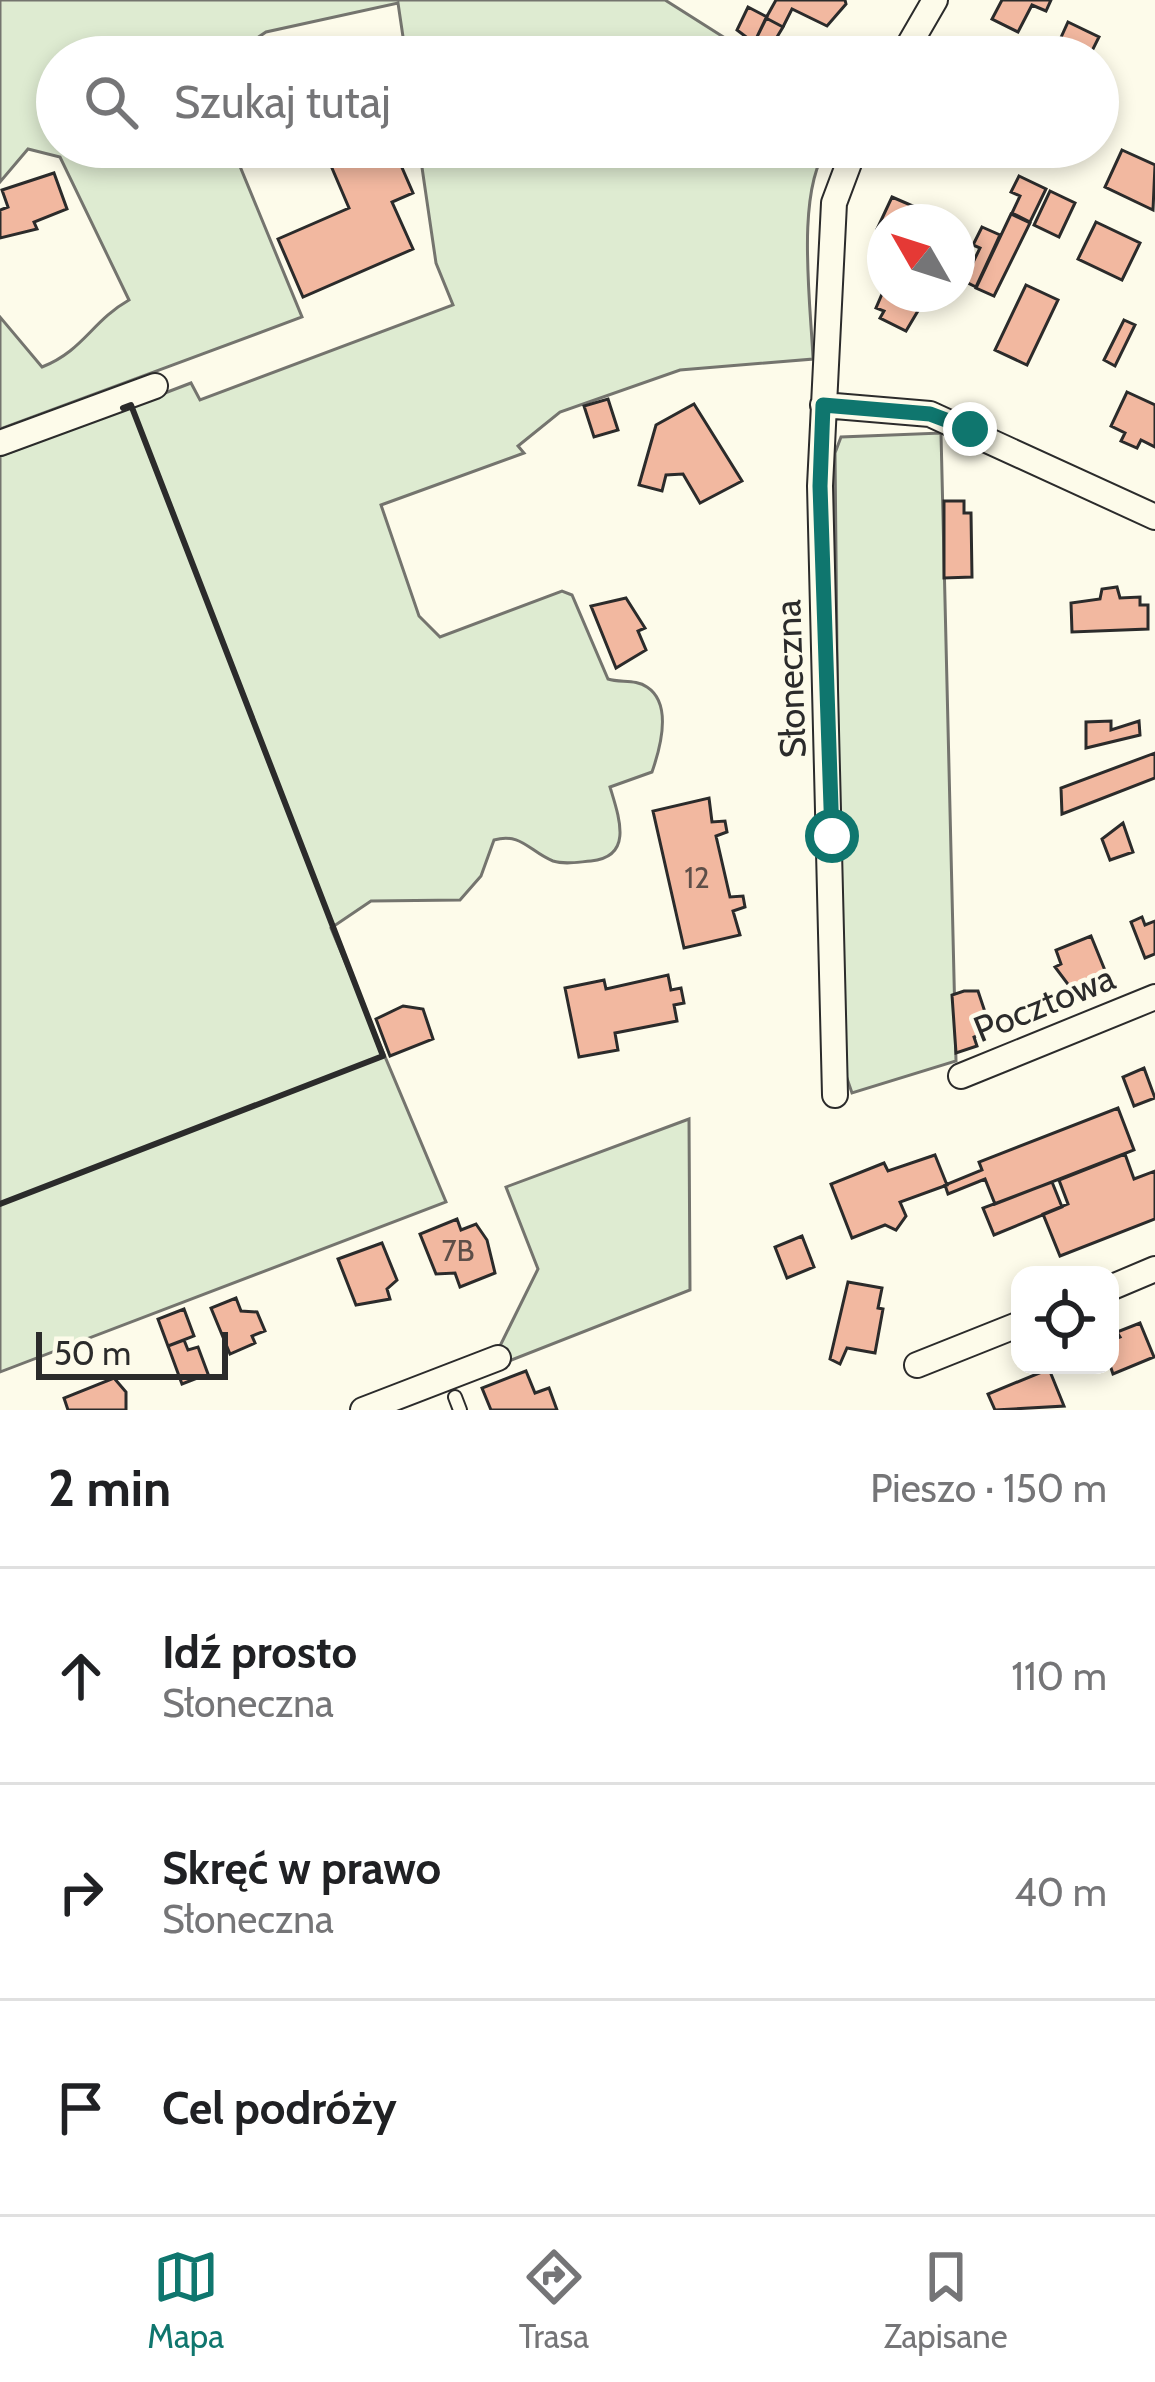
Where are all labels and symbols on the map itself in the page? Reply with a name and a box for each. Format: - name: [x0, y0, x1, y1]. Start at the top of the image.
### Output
- north arrow: [867, 204, 975, 312]
- route end: [943, 402, 997, 456]
- street label: Słoneczna: [765, 599, 815, 759]
- route start: [805, 809, 859, 863]
- house number: 12: [684, 859, 710, 896]
- street label: Pocztowa: [967, 955, 1121, 1051]
- house number: 7B: [441, 1232, 475, 1269]
- scale bar: [36, 1326, 228, 1379]

